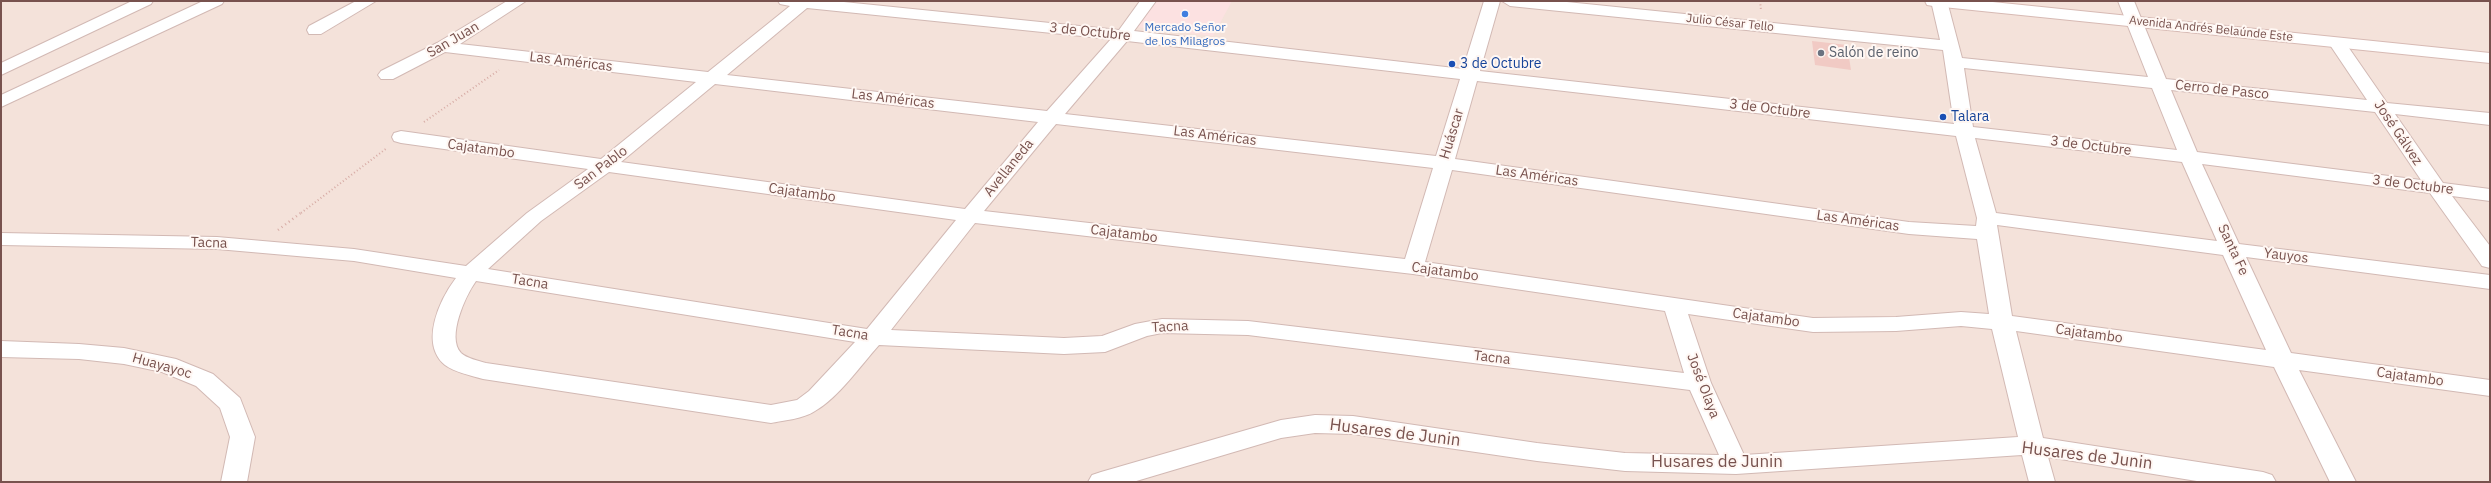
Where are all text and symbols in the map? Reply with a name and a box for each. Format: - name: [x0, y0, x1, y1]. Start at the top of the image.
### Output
- marker: Mercado Señor de los Milagros: [1180, 9, 1190, 19]
- street label: Julio César Tello: [1685, 11, 1775, 35]
- street label: Avenida Andrés Belaúnde Este: [2128, 13, 2294, 45]
- street label: San Juan: [424, 18, 482, 62]
- street label: 3 de Octubre: [1049, 19, 1131, 45]
- place label: Mercado Señor de los Milagros: [1144, 21, 1226, 49]
- place label: Salón de reino: [1829, 45, 1919, 61]
- marker: Salón de reino: [1816, 48, 1826, 58]
- street label: Las Américas: [529, 49, 613, 75]
- place label: 3 de Octubre: [1460, 56, 1542, 72]
- marker: 3 de Octubre: [1447, 59, 1457, 69]
- street label: Cerro de Pasco: [2174, 77, 2270, 103]
- street label: Las Américas: [851, 86, 935, 112]
- street label: 3 de Octubre: [1729, 96, 1811, 122]
- street label: José Gálvez: [2370, 97, 2426, 169]
- street label: Huáscar: [1436, 107, 1468, 161]
- place label: Talara: [1951, 109, 1989, 125]
- marker: Talara: [1938, 112, 1948, 122]
- street label: Las Américas: [1173, 123, 1257, 149]
- street label: 3 de Octubre: [2050, 133, 2132, 159]
- street label: Cajatambo: [446, 136, 516, 162]
- street label: Avellaneda: [981, 136, 1037, 200]
- street label: San Pablo: [571, 142, 631, 194]
- street label: Las Américas: [1495, 162, 1579, 190]
- street label: 3 de Octubre: [2372, 172, 2454, 198]
- street label: Cajatambo: [767, 180, 837, 206]
- street label: Las Américas: [1816, 207, 1900, 235]
- street label: Cajatambo: [1089, 222, 1159, 246]
- street label: Santa Fe: [2214, 222, 2252, 278]
- street label: Tacna: [190, 234, 228, 252]
- street label: Yauyos: [2263, 245, 2309, 267]
- street label: Cajatambo: [1410, 259, 1480, 285]
- street label: Tacna: [510, 271, 550, 293]
- street label: Cajatambo: [1731, 305, 1801, 331]
- street label: Tacna: [1151, 318, 1189, 336]
- street label: Cajatambo: [2054, 321, 2124, 347]
- street label: Tacna: [830, 322, 870, 344]
- street label: Tacna: [1473, 347, 1511, 369]
- street label: Huayayoc: [130, 349, 194, 383]
- street label: José Olaya: [1683, 351, 1723, 421]
- street label: Cajatambo: [2375, 364, 2445, 390]
- street label: Husares de Junin: [1328, 415, 1462, 451]
- street label: Husares de Junin: [2020, 438, 2154, 474]
- street label: Husares de Junin: [1651, 452, 1783, 472]

